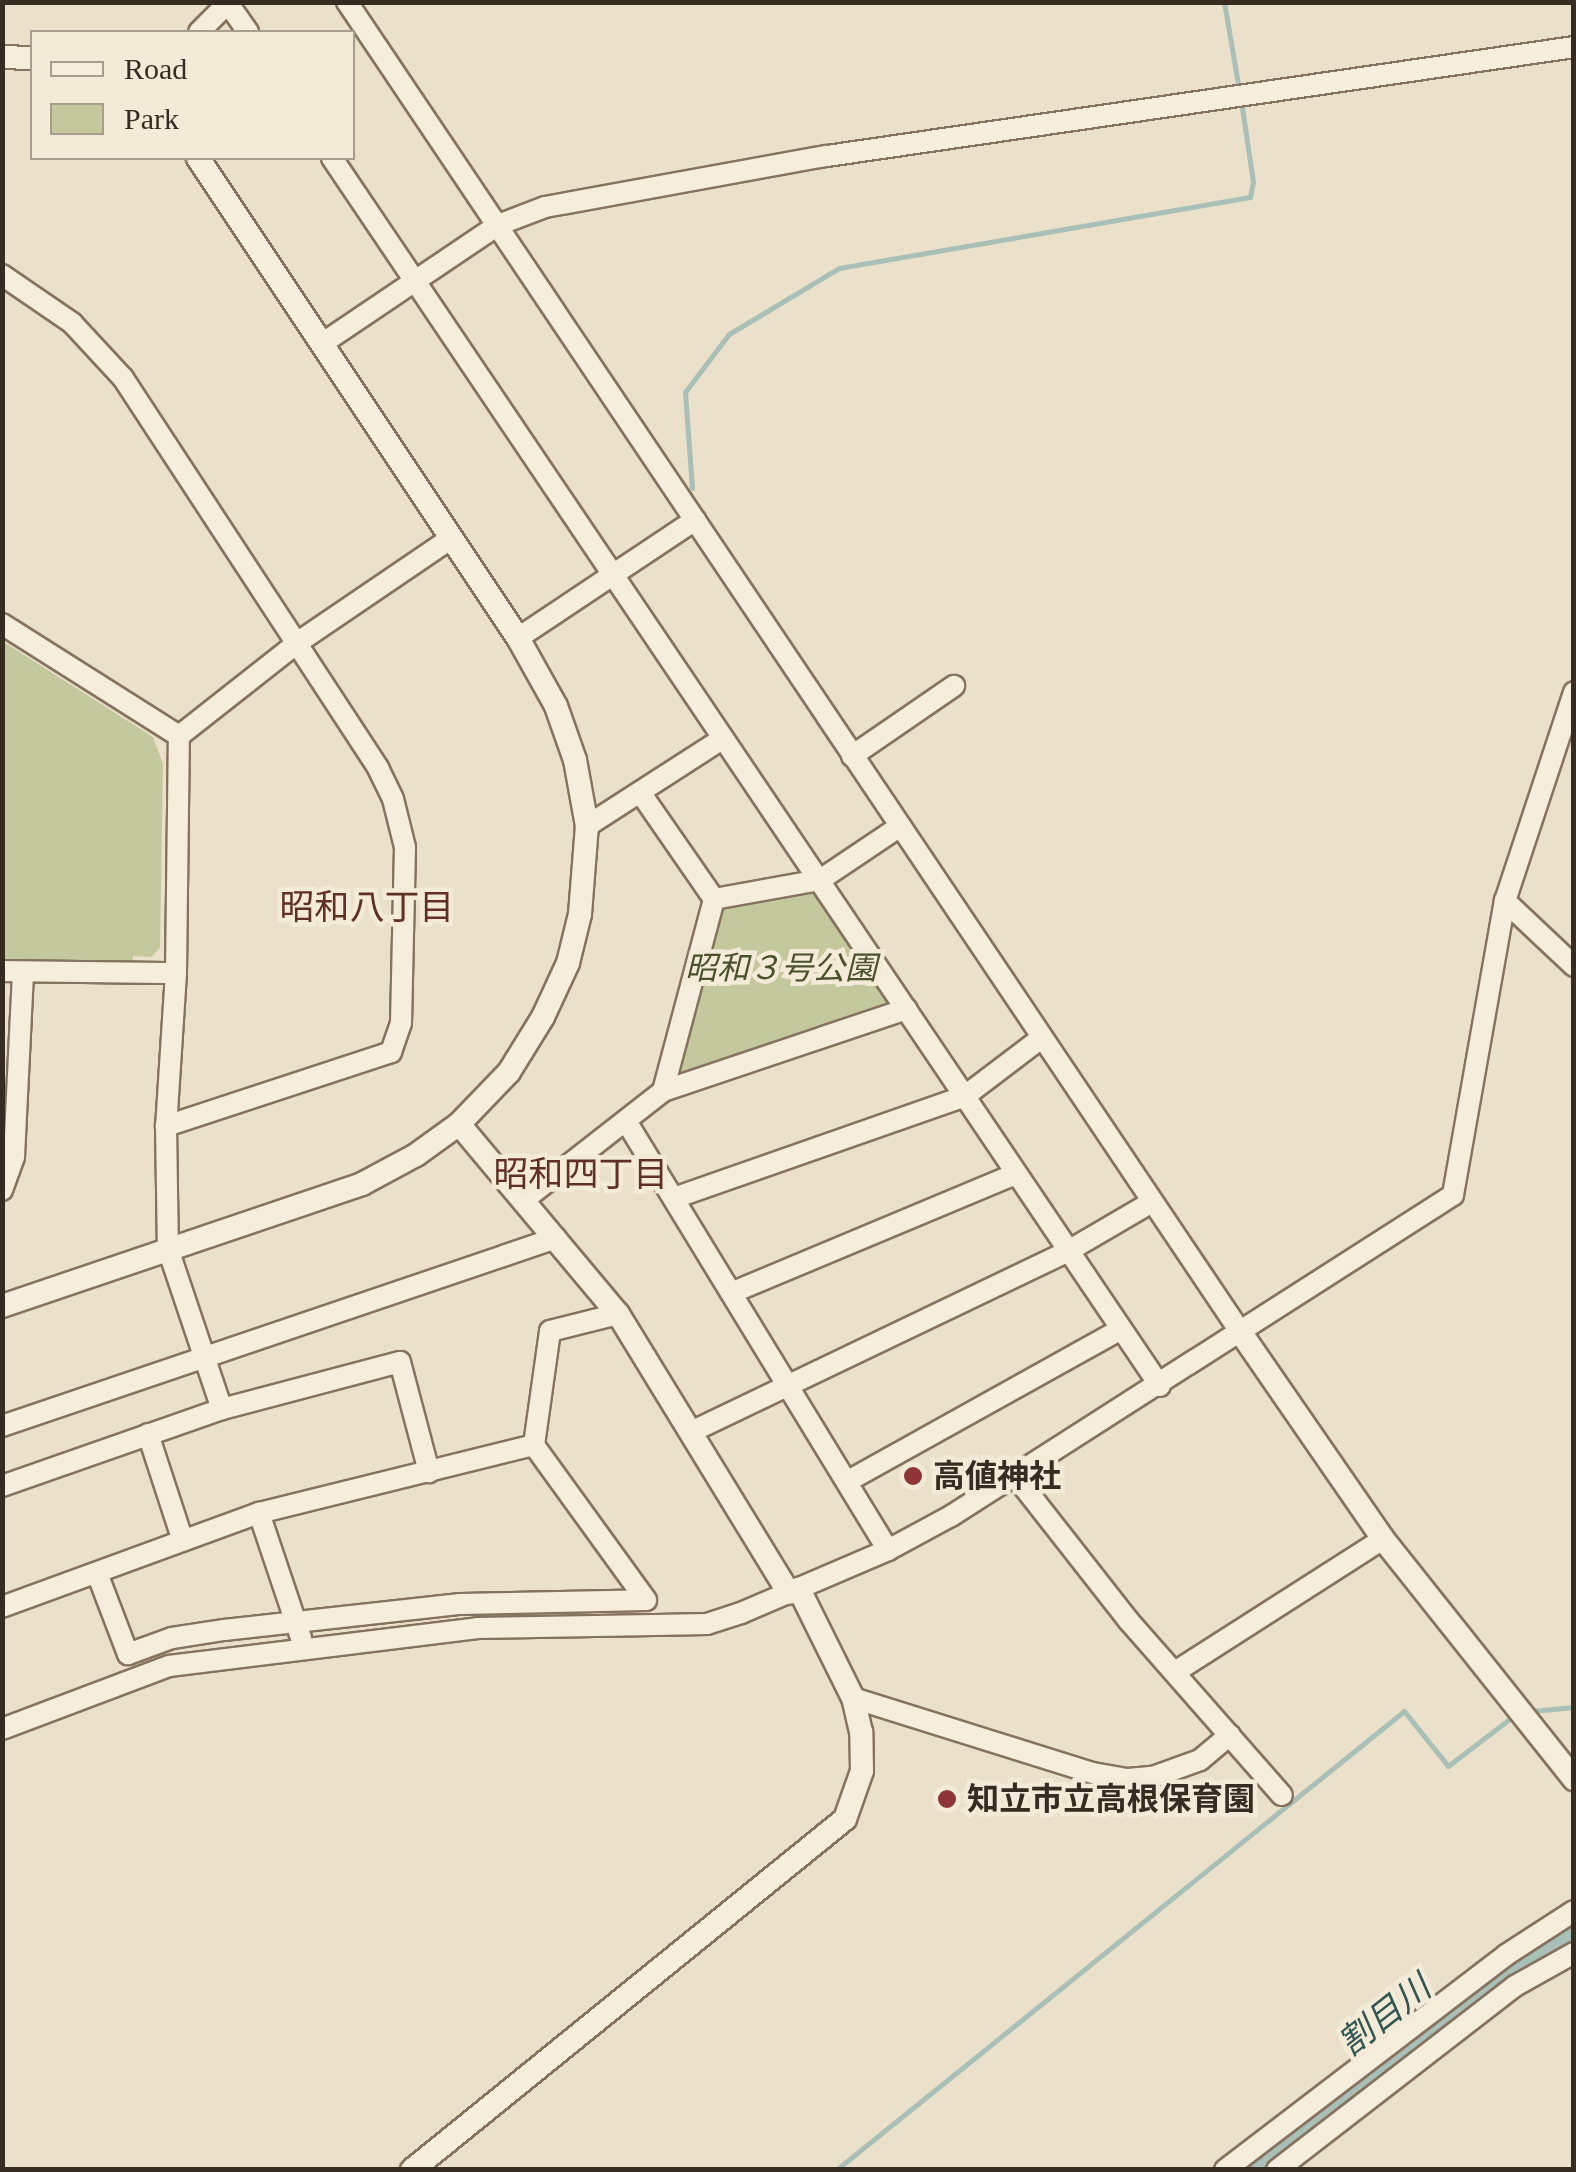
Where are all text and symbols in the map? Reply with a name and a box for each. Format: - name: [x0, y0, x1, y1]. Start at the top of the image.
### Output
- legend: [30, 30, 355, 160]
- text: Road: [124, 52, 187, 85]
- text: Park: [124, 102, 179, 135]
- district label: 昭和八丁目: [280, 887, 454, 929]
- park label: 昭和３号公園: [685, 949, 877, 987]
- district label: 昭和四丁目: [494, 1154, 668, 1196]
- place label: 高値神社: [933, 1457, 1061, 1495]
- marker: 高値神社: [902, 1465, 924, 1487]
- place label: 知立市立高根保育園: [967, 1780, 1255, 1818]
- marker: 知立市立高根保育園: [936, 1788, 958, 1810]
- water label: 割目川: [1331, 1967, 1439, 2065]

